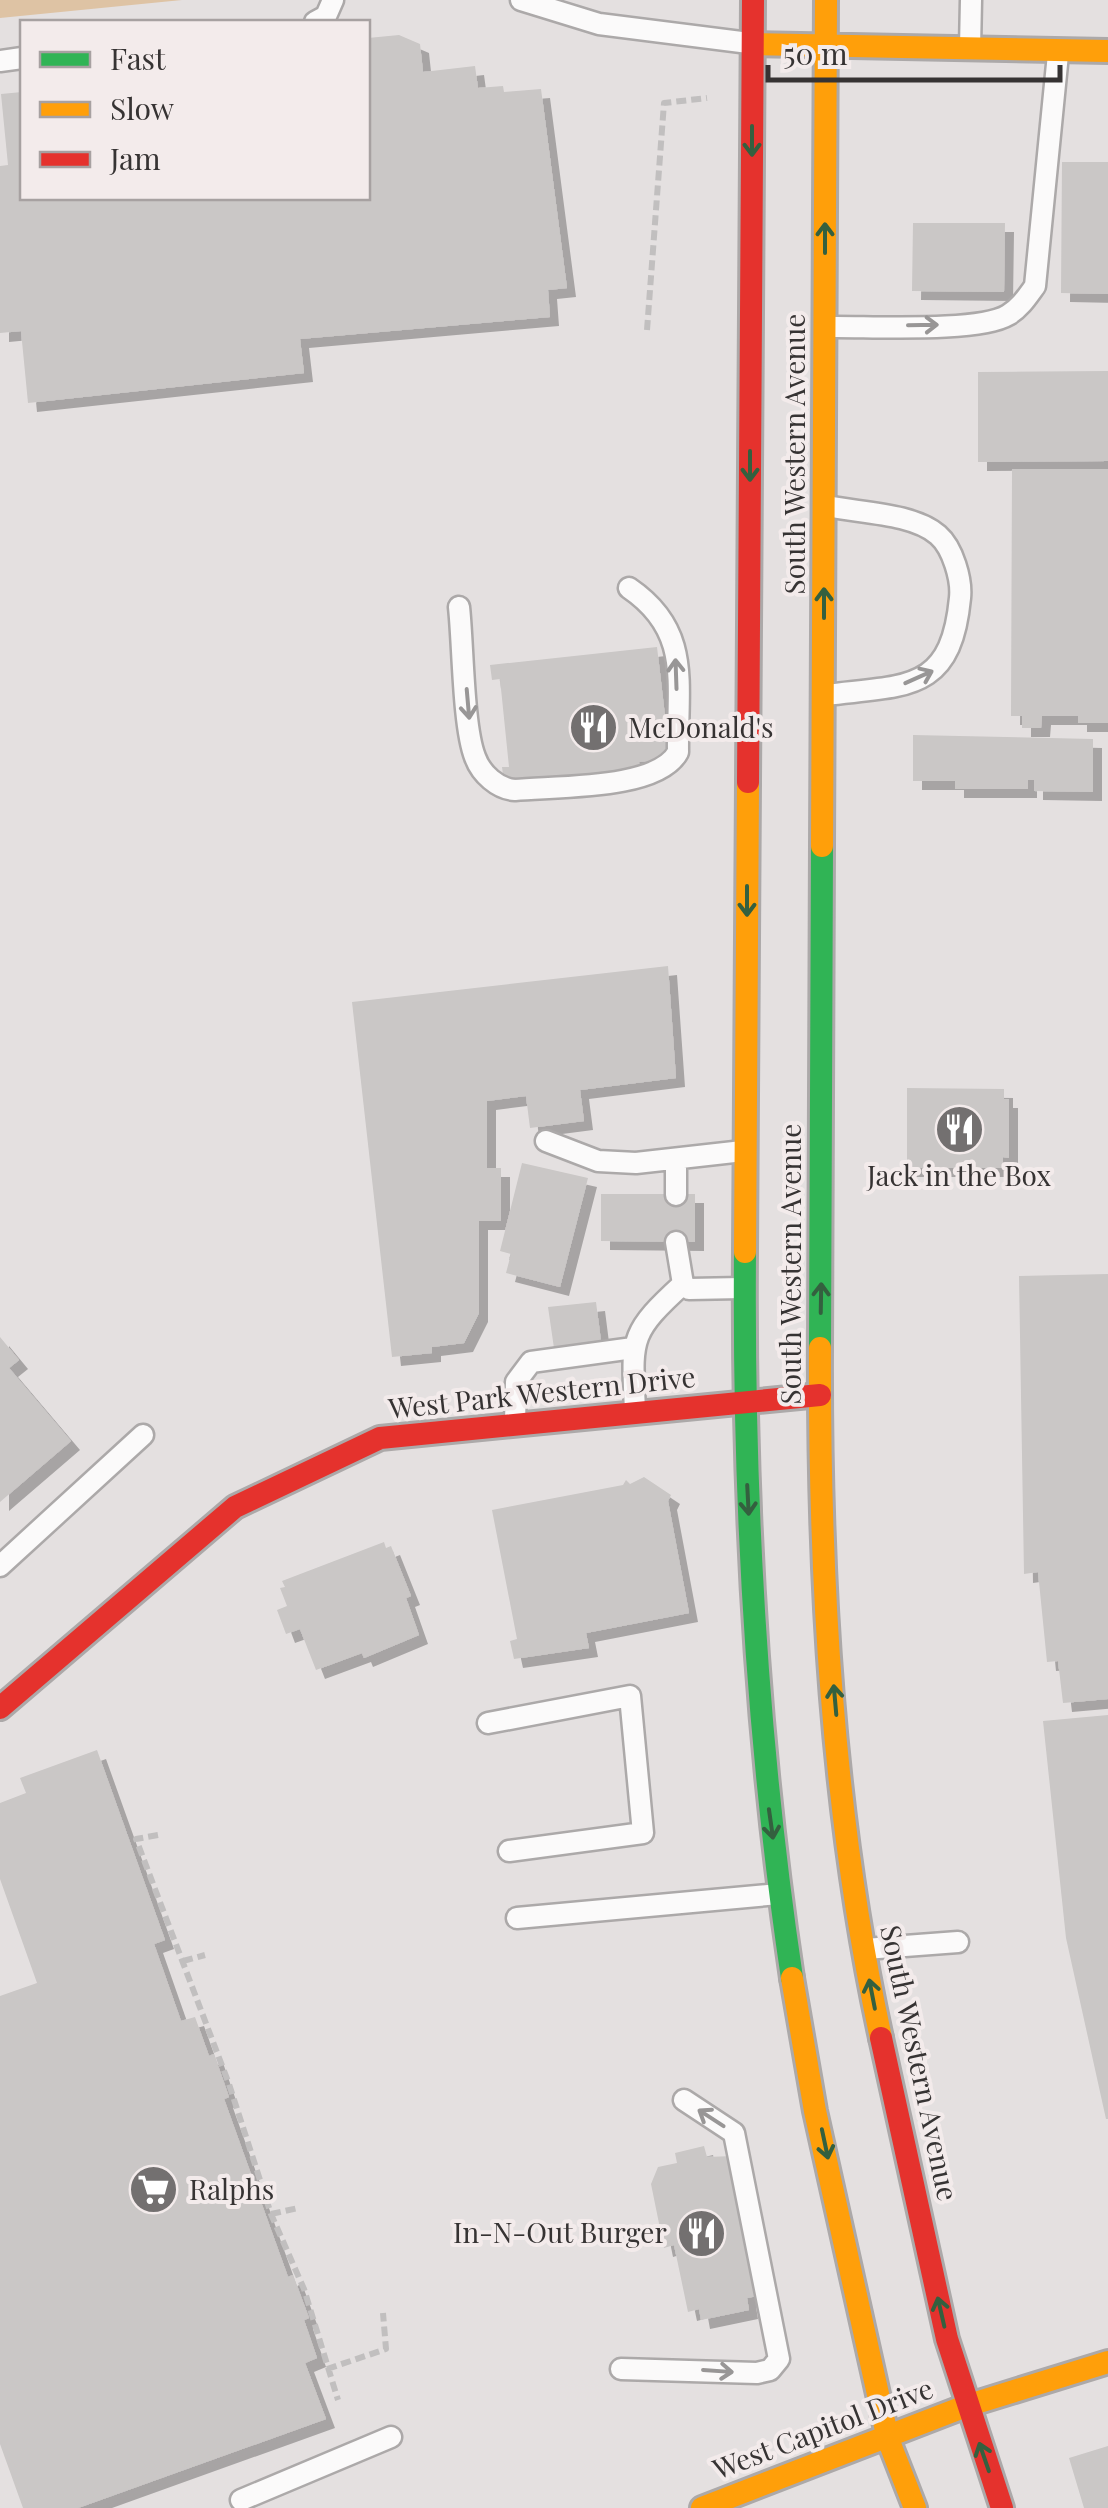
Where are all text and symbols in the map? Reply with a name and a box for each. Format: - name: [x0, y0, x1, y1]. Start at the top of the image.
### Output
- legend: [20, 20, 370, 200]
- scale bar: [768, 20, 1060, 82]
- text: 50 m: [783, 33, 848, 73]
- text: Fast: [110, 38, 166, 78]
- text: Slow: [110, 88, 175, 128]
- one-way arrow: [742, 124, 762, 157]
- text: Jam: [109, 138, 161, 178]
- one-way arrow: [816, 223, 834, 256]
- street label: South Western Avenue: [775, 314, 812, 594]
- one-way arrow: [906, 315, 938, 334]
- one-way arrow: [740, 450, 760, 482]
- one-way arrow: [814, 588, 834, 620]
- one-way arrow: [667, 659, 686, 691]
- one-way arrow: [903, 667, 933, 685]
- one-way arrow: [459, 687, 478, 720]
- restaurant icon: McDonald's: [567, 702, 619, 754]
- place label: McDonald's: [628, 708, 774, 745]
- one-way arrow: [738, 884, 756, 917]
- restaurant icon: Jack in the Box: [933, 1103, 985, 1155]
- street label: South Western Avenue: [771, 1124, 808, 1404]
- place label: Jack in the Box: [866, 1156, 1051, 1193]
- one-way arrow: [812, 1283, 830, 1316]
- street label: West Park Western Drive: [386, 1357, 697, 1426]
- one-way arrow: [739, 1483, 758, 1515]
- one-way arrow: [826, 1684, 845, 1717]
- one-way arrow: [763, 1807, 781, 1839]
- street label: South Western Avenue: [873, 1921, 968, 2204]
- one-way arrow: [862, 1978, 881, 2011]
- one-way arrow: [698, 2107, 726, 2128]
- one-way arrow: [816, 2127, 835, 2159]
- supermarket icon: Ralphs: [128, 2164, 180, 2216]
- place label: Ralphs: [189, 2170, 274, 2207]
- restaurant icon: In-N-Out Burger: [676, 2207, 728, 2259]
- place label: In-N-Out Burger: [453, 2213, 668, 2250]
- one-way arrow: [931, 2297, 949, 2329]
- one-way arrow: [702, 2361, 734, 2380]
- street label: West Capitol Drive: [706, 2369, 938, 2487]
- one-way arrow: [974, 2442, 992, 2473]

